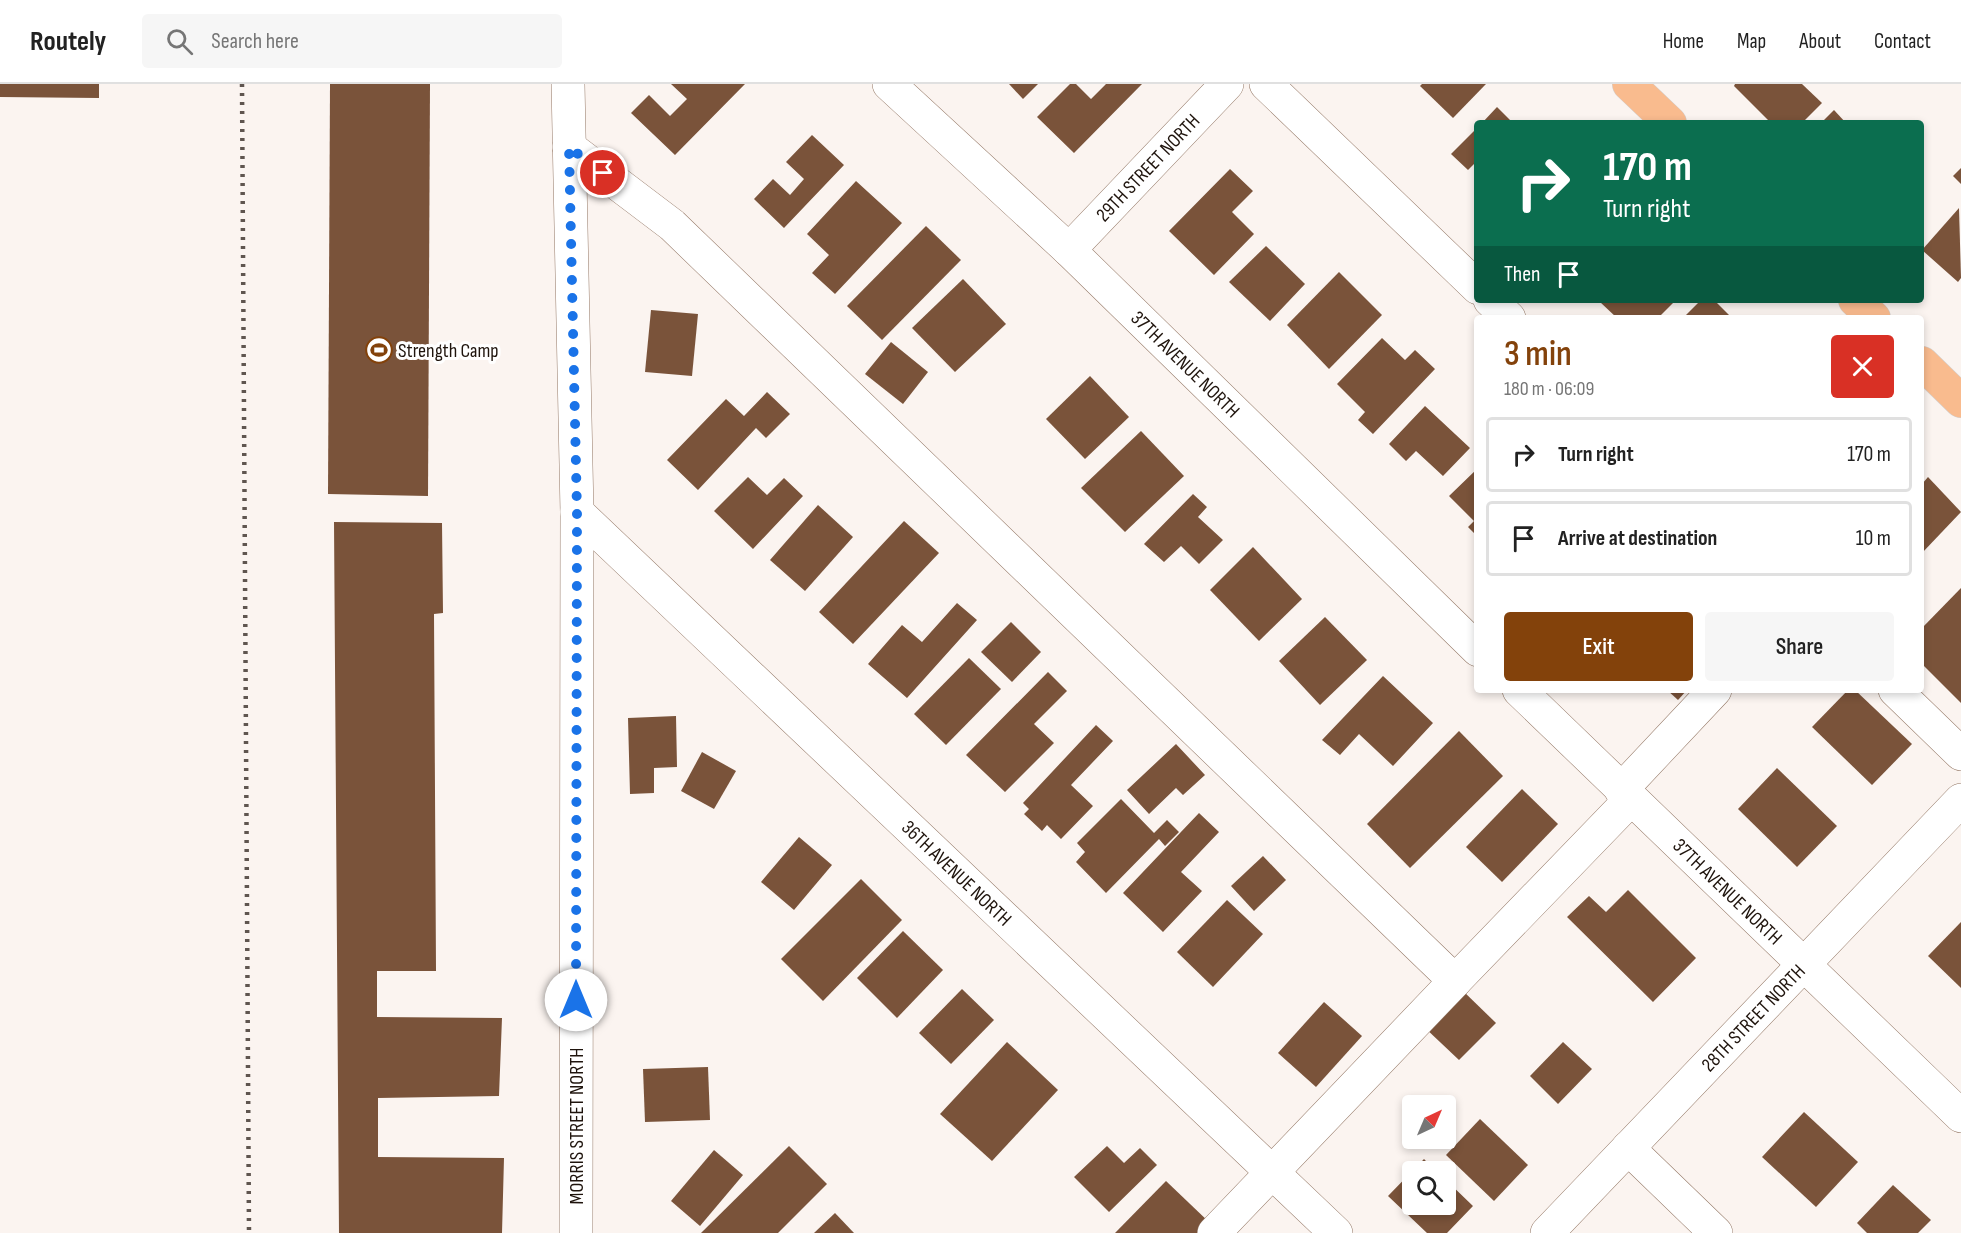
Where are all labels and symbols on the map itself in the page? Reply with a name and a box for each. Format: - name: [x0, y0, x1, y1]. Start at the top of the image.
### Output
- street label: 29TH STREET NORTH: [1092, 109, 1205, 227]
- pin: [577, 147, 628, 198]
- street label: 37TH AVENUE NORTH: [1126, 306, 1244, 423]
- sports icon: Strength Camp: [364, 335, 394, 365]
- place label: Strength Camp: [398, 339, 499, 363]
- street label: 36TH AVENUE NORTH: [896, 816, 1016, 931]
- street label: 37TH AVENUE NORTH: [1667, 834, 1787, 950]
- street label: 28TH STREET NORTH: [1697, 960, 1811, 1077]
- position arrow: [544, 968, 608, 1032]
- street label: MORRIS STREET NORTH: [565, 1048, 589, 1204]
- north arrow: [1402, 1095, 1456, 1149]

